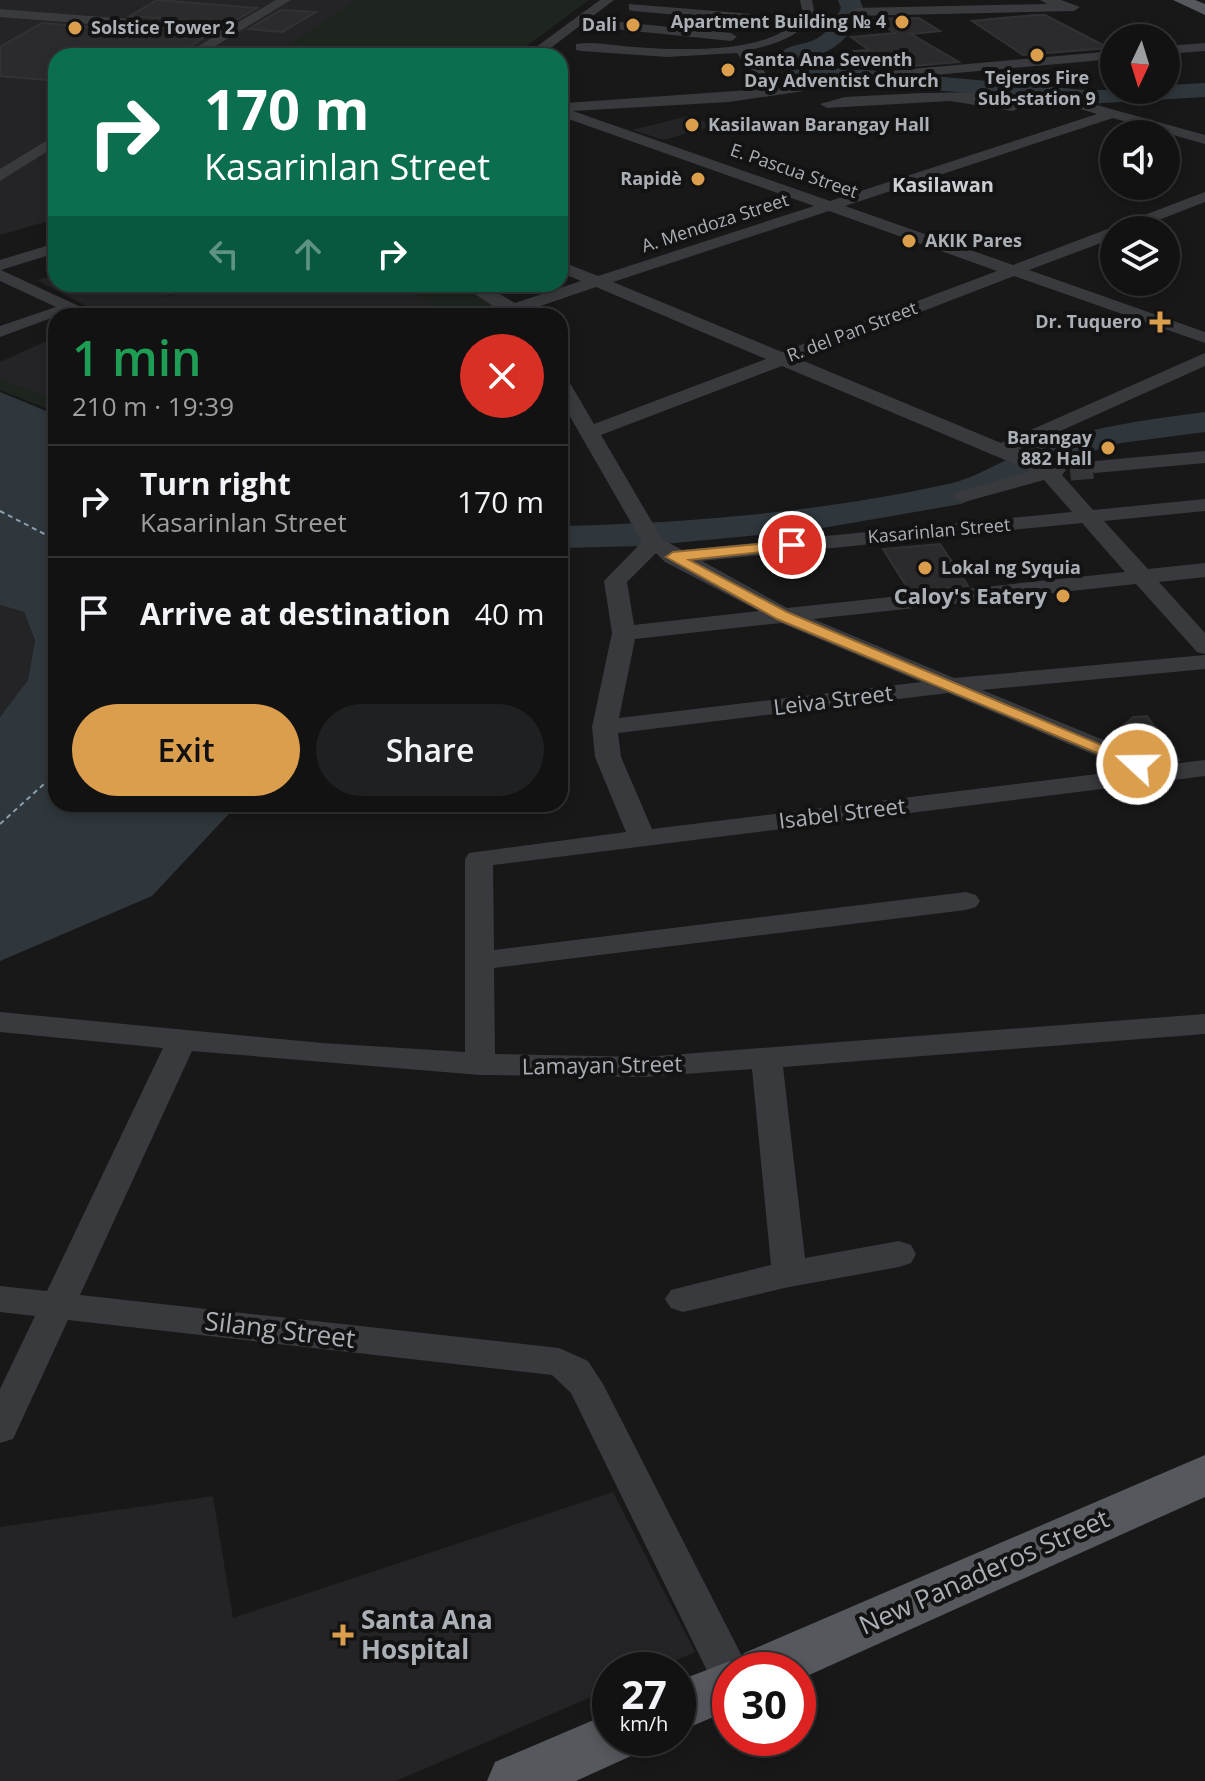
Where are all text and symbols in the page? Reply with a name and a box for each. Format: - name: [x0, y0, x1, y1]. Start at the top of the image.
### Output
- place label: Apartment Building № 4: [671, 9, 886, 33]
- place label: Dali: [582, 12, 617, 36]
- marker: Apartment Building № 4: [893, 13, 911, 31]
- place label: Solstice Tower 2: [91, 15, 235, 39]
- marker: Dali: [624, 16, 642, 34]
- marker: Solstice Tower 2: [66, 19, 84, 37]
- north arrow: [1100, 24, 1180, 104]
- map controls: [1100, 24, 1180, 296]
- marker: Tejeros Fire Sub-station 9: [1028, 46, 1046, 64]
- place label: Santa Ana Seventh Day Adventist Church: [744, 47, 939, 92]
- marker: Santa Ana Seventh Day Adventist Church: [719, 61, 737, 79]
- place label: Tejeros Fire Sub-station 9: [978, 65, 1096, 110]
- text: 170 m: [204, 70, 370, 146]
- icon: right: [72, 80, 176, 184]
- place label: Kasilawan Barangay Hall: [708, 112, 930, 136]
- marker: Kasilawan Barangay Hall: [683, 116, 701, 134]
- button: sound: [1100, 120, 1180, 200]
- street label: E. Pascua Street: [727, 137, 861, 203]
- text: Kasarinlan Street: [204, 142, 490, 191]
- place label: Rapidè: [620, 166, 682, 190]
- marker: Rapidè: [689, 170, 707, 188]
- district label: Kasilawan: [892, 171, 994, 198]
- street label: A. Mendoza Street: [638, 187, 791, 257]
- button: layers: [1100, 216, 1180, 296]
- place label: AKIK Pares: [925, 228, 1022, 252]
- icon: left: [202, 232, 246, 276]
- icon: ahead: [286, 232, 330, 276]
- icon: right: [370, 232, 414, 276]
- marker: AKIK Pares: [900, 232, 918, 250]
- street label: R. del Pan Street: [783, 295, 920, 367]
- place label: Dr. Tuquero: [1035, 309, 1142, 333]
- marker: Dr. Tuquero: [1149, 311, 1171, 333]
- text: 1 min: [72, 325, 202, 390]
- button: close: [460, 334, 544, 418]
- text: 210 m · 19:39: [72, 388, 234, 424]
- place label: Barangay 882 Hall: [1007, 425, 1093, 470]
- marker: Barangay 882 Hall: [1099, 439, 1117, 457]
- text: Turn right: [140, 463, 291, 504]
- icon: right: [72, 479, 116, 523]
- text: 170 m: [457, 481, 544, 522]
- text: Kasarinlan Street: [140, 504, 347, 540]
- pin: [758, 511, 826, 579]
- street label: Kasarinlan Street: [867, 512, 1011, 548]
- icon: arrive: [770, 523, 814, 567]
- place label: Lokal ng Syquia: [941, 555, 1081, 579]
- marker: Lokal ng Syquia: [916, 559, 934, 577]
- place label: Caloy's Eatery: [894, 580, 1047, 610]
- marker: Caloy's Eatery: [1054, 587, 1072, 605]
- icon: arrive: [72, 591, 116, 635]
- text: Arrive at destination: [140, 593, 451, 634]
- text: 40 m: [475, 593, 545, 634]
- street label: Leiva Street: [772, 677, 894, 721]
- button: Exit: [72, 704, 300, 796]
- button: Share: [316, 704, 544, 796]
- position arrow: [1095, 722, 1179, 806]
- street label: Isabel Street: [777, 789, 907, 835]
- street label: Lamayan Street: [522, 1048, 682, 1080]
- street label: Silang Street: [203, 1302, 357, 1356]
- street label: New Panaderos Street: [853, 1500, 1114, 1642]
- place label: Santa Ana Hospital: [361, 1601, 493, 1667]
- marker: Santa Ana Hospital: [332, 1624, 354, 1646]
- speed limit sign: 30: [712, 1652, 816, 1756]
- text: 27: [621, 1666, 667, 1721]
- text: km/h: [620, 1710, 668, 1737]

